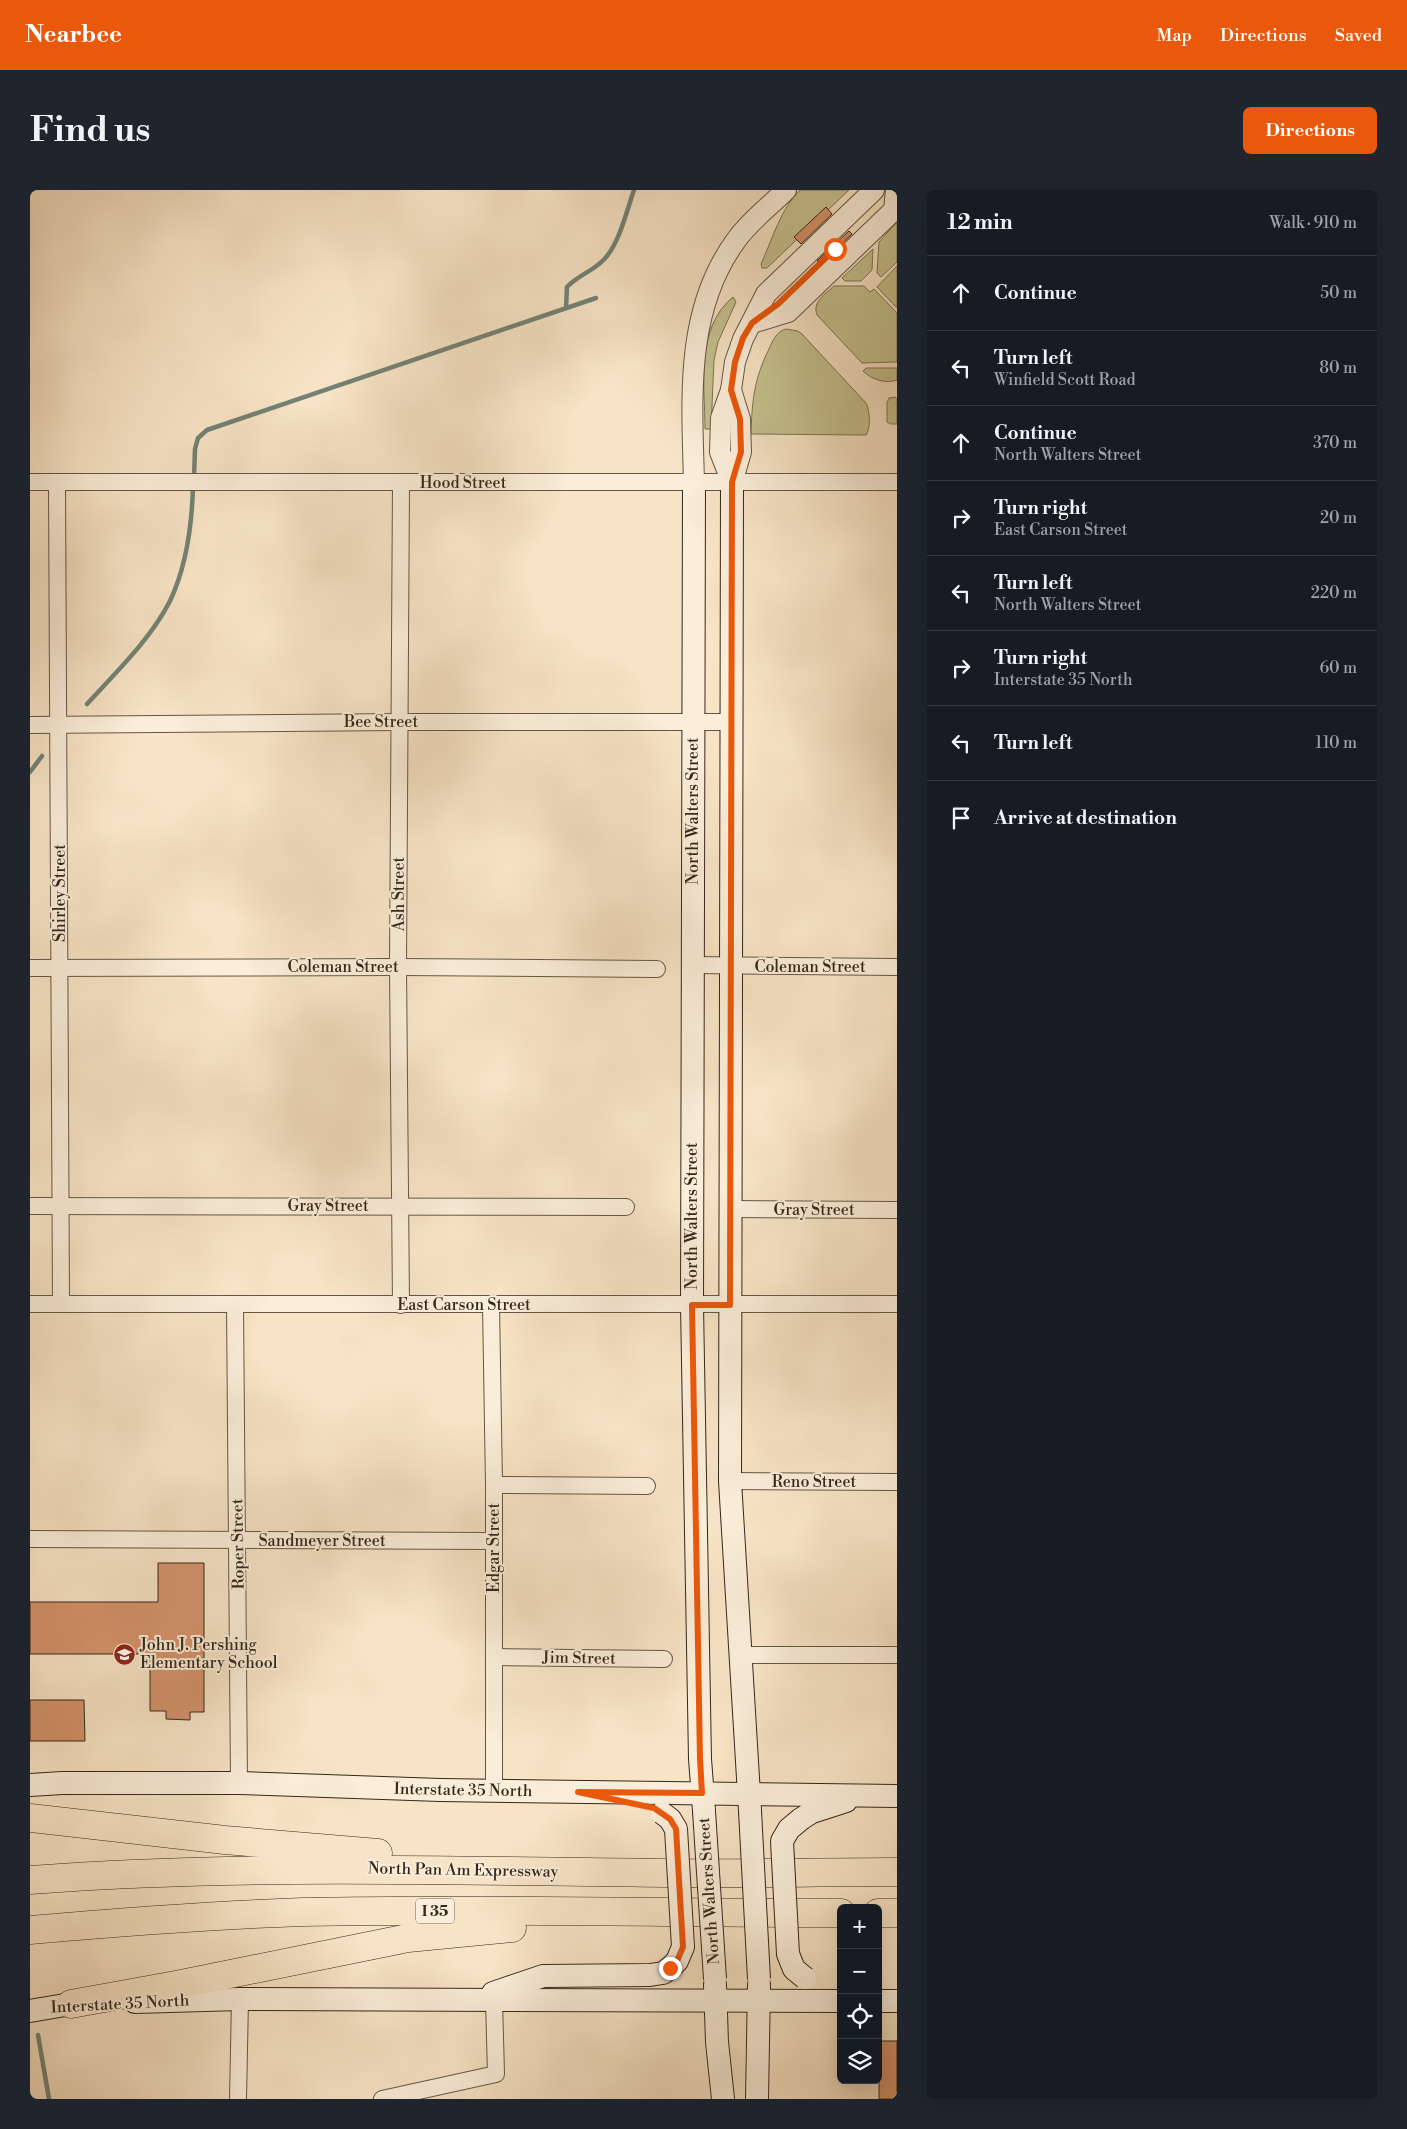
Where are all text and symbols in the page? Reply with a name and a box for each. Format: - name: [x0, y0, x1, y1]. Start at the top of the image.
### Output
- text: Nearbee: [25, 20, 122, 50]
- text: Map: [1156, 24, 1192, 47]
- text: Directions: [1220, 24, 1307, 47]
- text: Saved: [1335, 24, 1382, 47]
- button: Directions: [1243, 107, 1377, 154]
- text: Find us: [30, 109, 150, 152]
- text: 12 min: [947, 210, 1013, 236]
- text: Walk · 910 m: [1270, 213, 1357, 233]
- route start: [824, 238, 847, 261]
- icon: ahead: [947, 279, 975, 307]
- text: Continue: [994, 281, 1077, 305]
- text: 50 m: [1320, 283, 1357, 303]
- text: Turn left: [994, 346, 1073, 370]
- icon: left: [947, 354, 975, 382]
- text: 80 m: [1319, 358, 1357, 378]
- text: Winfield Scott Road: [994, 370, 1136, 390]
- text: Continue: [994, 421, 1077, 445]
- icon: ahead: [947, 429, 975, 457]
- text: 370 m: [1313, 433, 1357, 453]
- text: North Walters Street: [994, 445, 1141, 465]
- street label: Hood Street: [420, 473, 507, 493]
- text: Turn right: [994, 496, 1087, 520]
- icon: right: [947, 504, 975, 532]
- text: 20 m: [1320, 508, 1357, 528]
- text: East Carson Street: [994, 520, 1128, 540]
- text: Turn left: [994, 571, 1073, 595]
- icon: left: [947, 579, 975, 607]
- text: 220 m: [1311, 583, 1357, 603]
- text: North Walters Street: [994, 595, 1141, 615]
- text: Turn right: [994, 646, 1087, 670]
- icon: right: [947, 654, 975, 682]
- text: 60 m: [1319, 658, 1357, 678]
- text: Interstate 35 North: [994, 670, 1133, 690]
- street label: Bee Street: [343, 712, 418, 732]
- icon: left: [947, 729, 975, 757]
- text: Turn left: [994, 731, 1073, 755]
- text: 110 m: [1315, 733, 1357, 753]
- street label: North Walters Street: [683, 737, 703, 885]
- icon: arrive: [947, 804, 975, 832]
- text: Arrive at destination: [994, 806, 1177, 830]
- street label: Shirley Street: [50, 844, 70, 942]
- street label: Ash Street: [389, 857, 409, 932]
- street label: Coleman Street: [287, 957, 399, 977]
- street label: Coleman Street: [754, 957, 866, 977]
- street label: North Walters Street: [682, 1142, 702, 1290]
- street label: Gray Street: [287, 1196, 369, 1216]
- street label: Gray Street: [773, 1200, 855, 1220]
- street label: East Carson Street: [397, 1295, 531, 1315]
- street label: Reno Street: [772, 1472, 856, 1492]
- street label: Roper Street: [227, 1498, 249, 1590]
- street label: Edgar Street: [484, 1503, 504, 1593]
- street label: Sandmeyer Street: [258, 1531, 386, 1551]
- place label: John J. Pershing Elementary School: [139, 1635, 278, 1673]
- school or university icon: John J. Pershing Elementary School: [112, 1642, 136, 1666]
- street label: Jim Street: [541, 1647, 616, 1669]
- street label: Interstate 35 North: [394, 1779, 533, 1801]
- street label: North Walters Street: [694, 1816, 724, 1965]
- street label: North Pan Am Expressway: [368, 1858, 559, 1882]
- road number: I 35: [416, 1898, 454, 1924]
- map controls: [837, 1904, 882, 2084]
- button: +: [837, 1904, 882, 1949]
- button: −: [837, 1949, 882, 1994]
- route end: [659, 1957, 682, 1980]
- street label: Interstate 35 North: [50, 1990, 190, 2018]
- button: locate: [837, 1994, 882, 2039]
- button: layers: [837, 2039, 882, 2084]

